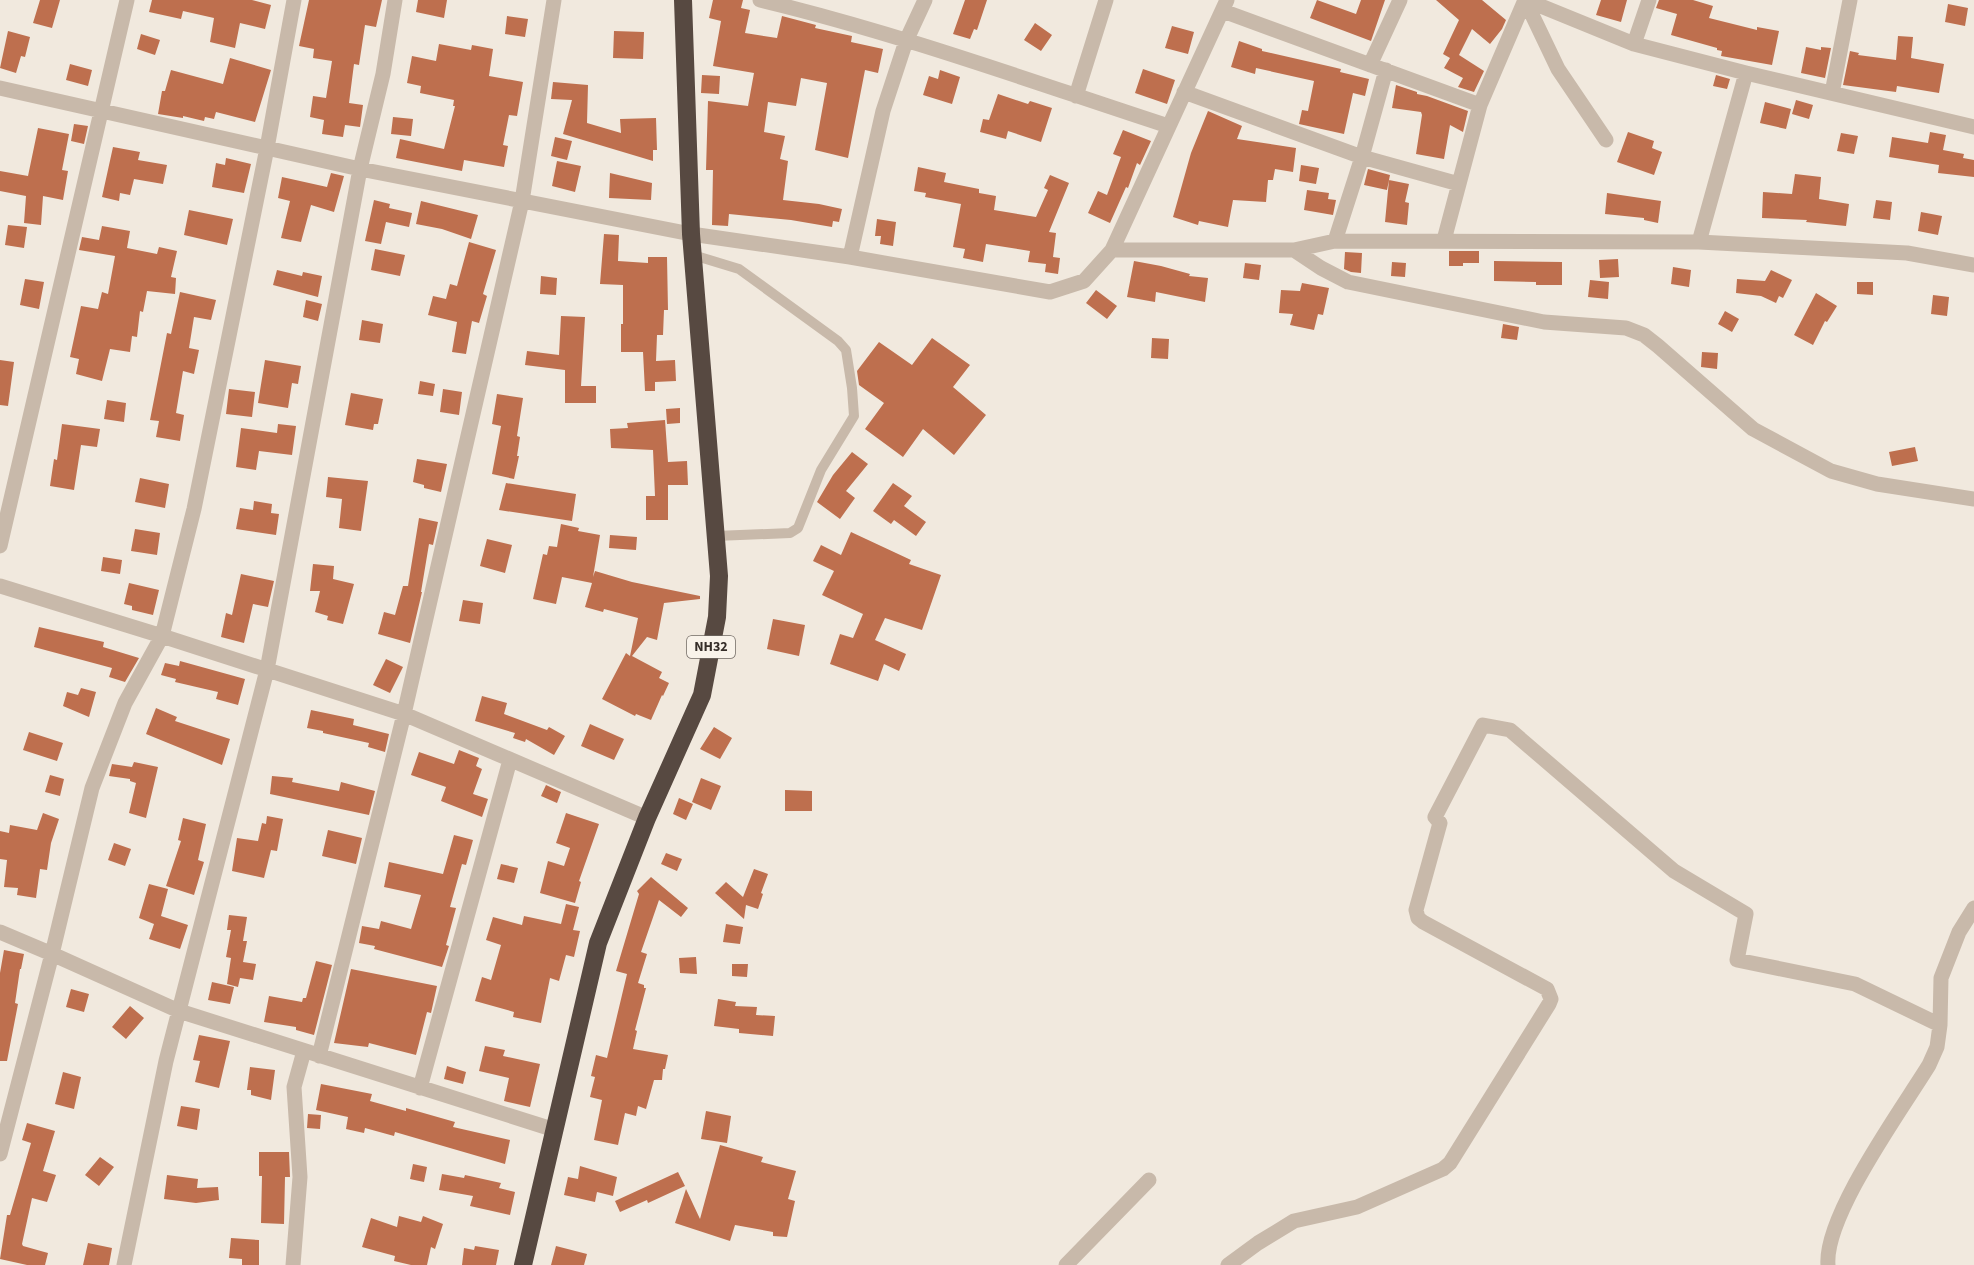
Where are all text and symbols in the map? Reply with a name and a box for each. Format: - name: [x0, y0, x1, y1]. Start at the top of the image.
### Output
- road number: NH32: [687, 636, 735, 658]

